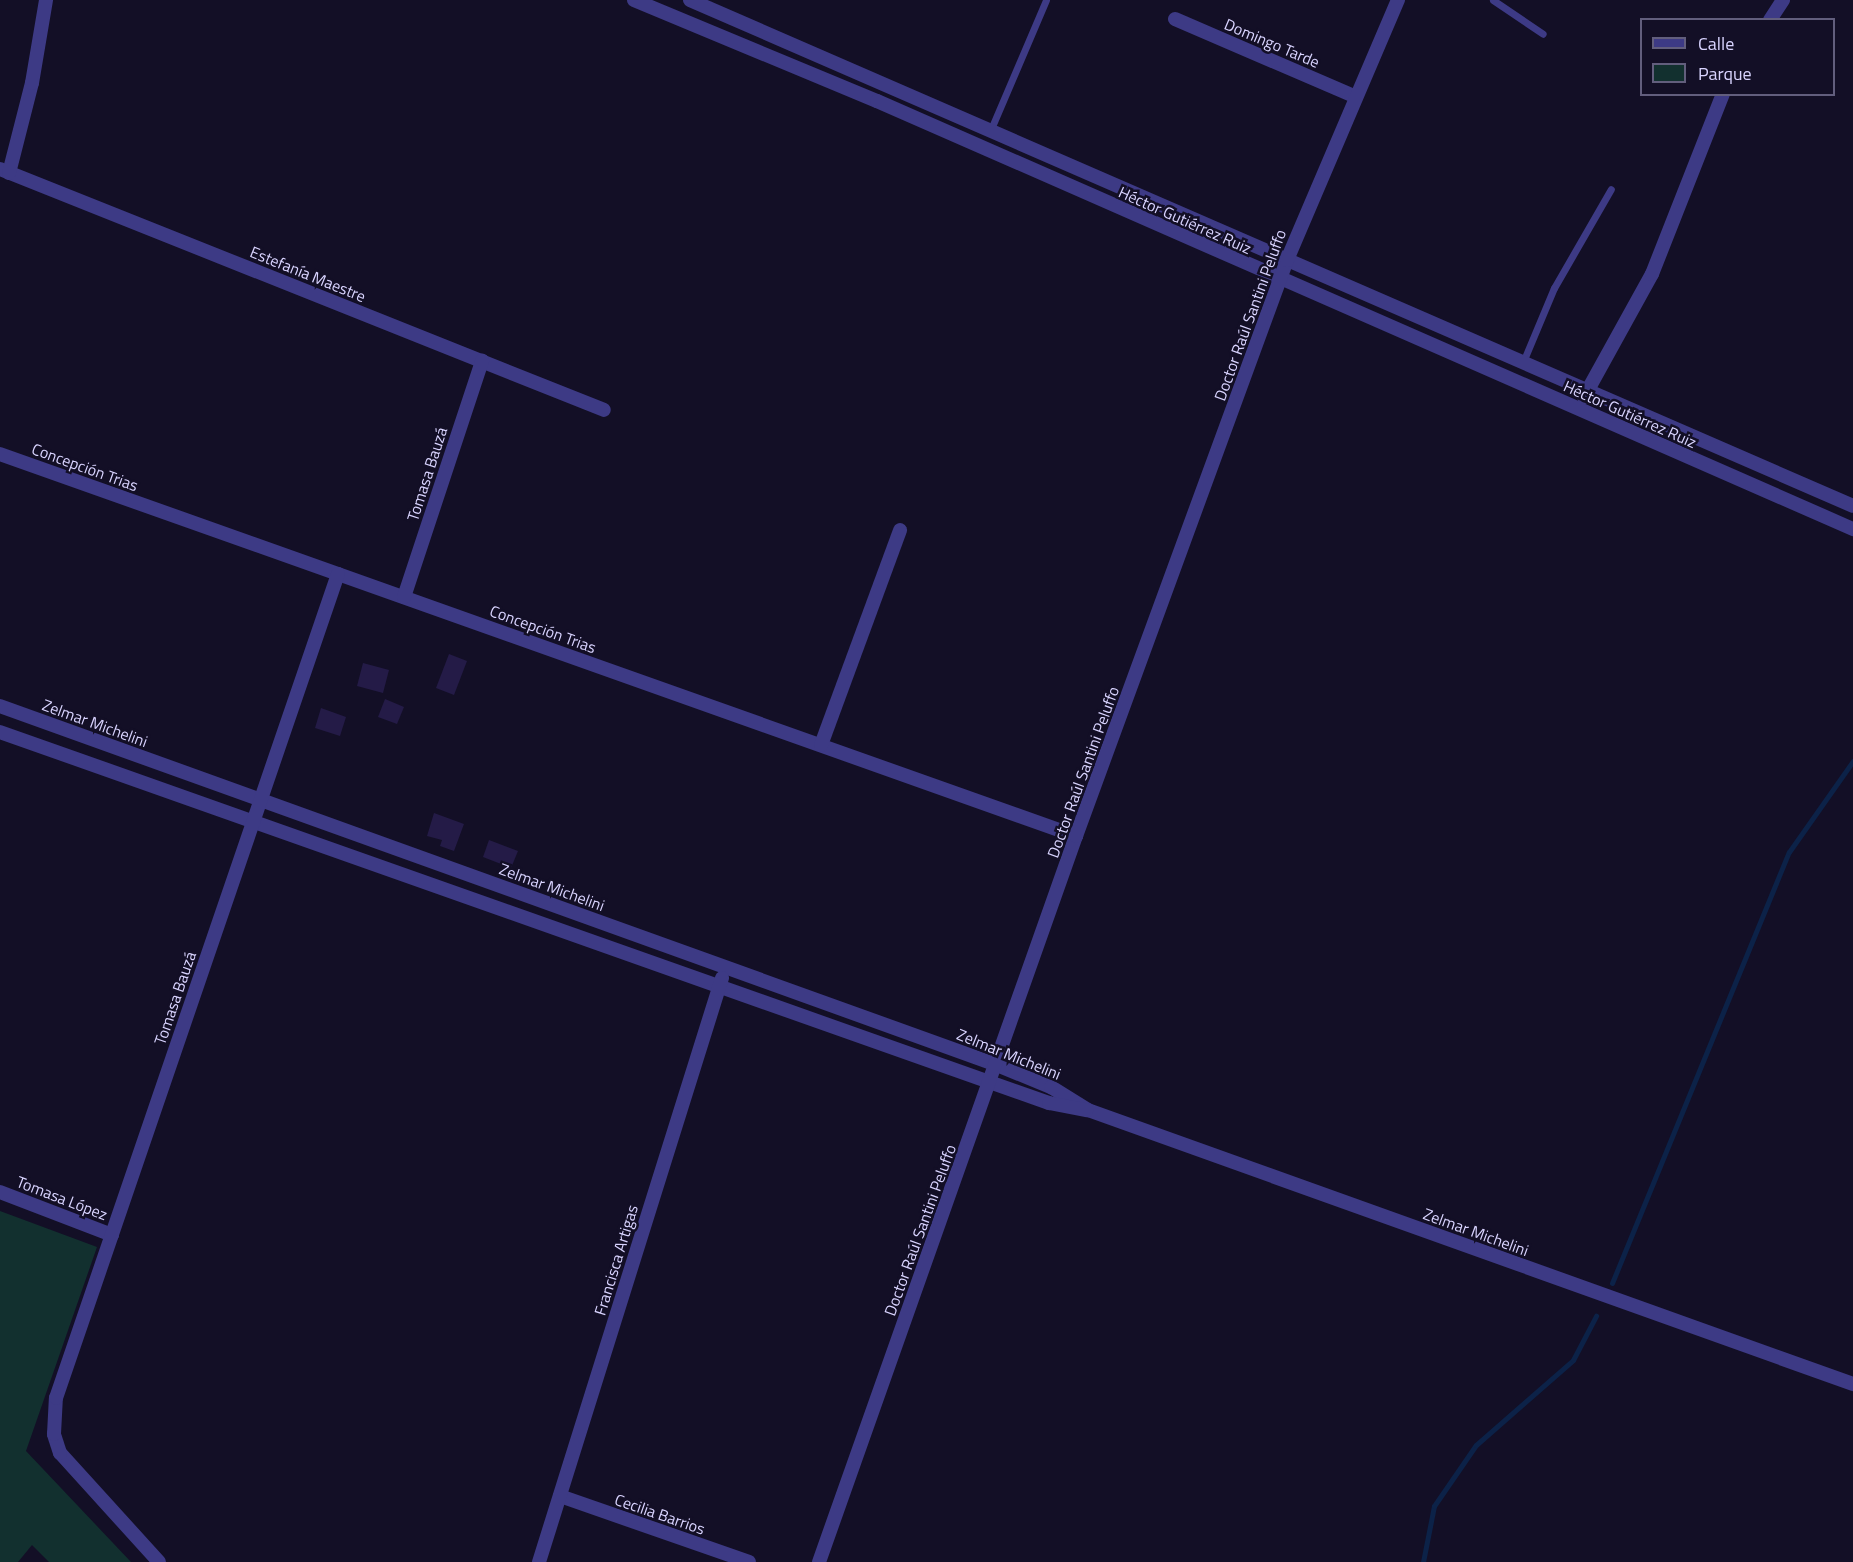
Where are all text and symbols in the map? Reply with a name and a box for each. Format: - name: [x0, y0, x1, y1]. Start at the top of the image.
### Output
- street label: Domingo Tarde: [1222, 14, 1322, 72]
- legend: [1640, 18, 1835, 96]
- text: Calle: [1698, 30, 1734, 57]
- text: Parque: [1698, 60, 1752, 87]
- street label: Héctor Gutiérrez Ruiz: [1116, 182, 1254, 258]
- street label: Doctor Raúl Santini Peluffo: [1210, 227, 1290, 403]
- street label: Estefanía Maestre: [247, 242, 369, 306]
- street label: Héctor Gutiérrez Ruiz: [1561, 376, 1699, 452]
- street label: Tomasa Bauzá: [403, 425, 451, 523]
- street label: Concepción Trias: [29, 439, 141, 495]
- street label: Concepción Trias: [487, 601, 599, 657]
- street label: Doctor Raúl Santini Peluffo: [1043, 684, 1123, 860]
- street label: Zelmar Michelini: [40, 695, 150, 751]
- street label: Zelmar Michelini: [497, 859, 607, 915]
- street label: Tomasa Bauzá: [150, 949, 200, 1047]
- street label: Zelmar Michelini: [954, 1024, 1064, 1084]
- street label: Doctor Raúl Santini Peluffo: [880, 1142, 960, 1318]
- street label: Tomasa López: [14, 1172, 110, 1224]
- street label: Francisca Artigas: [590, 1202, 642, 1318]
- street label: Zelmar Michelini: [1421, 1204, 1531, 1260]
- street label: Cecilia Barrios: [612, 1490, 708, 1538]

